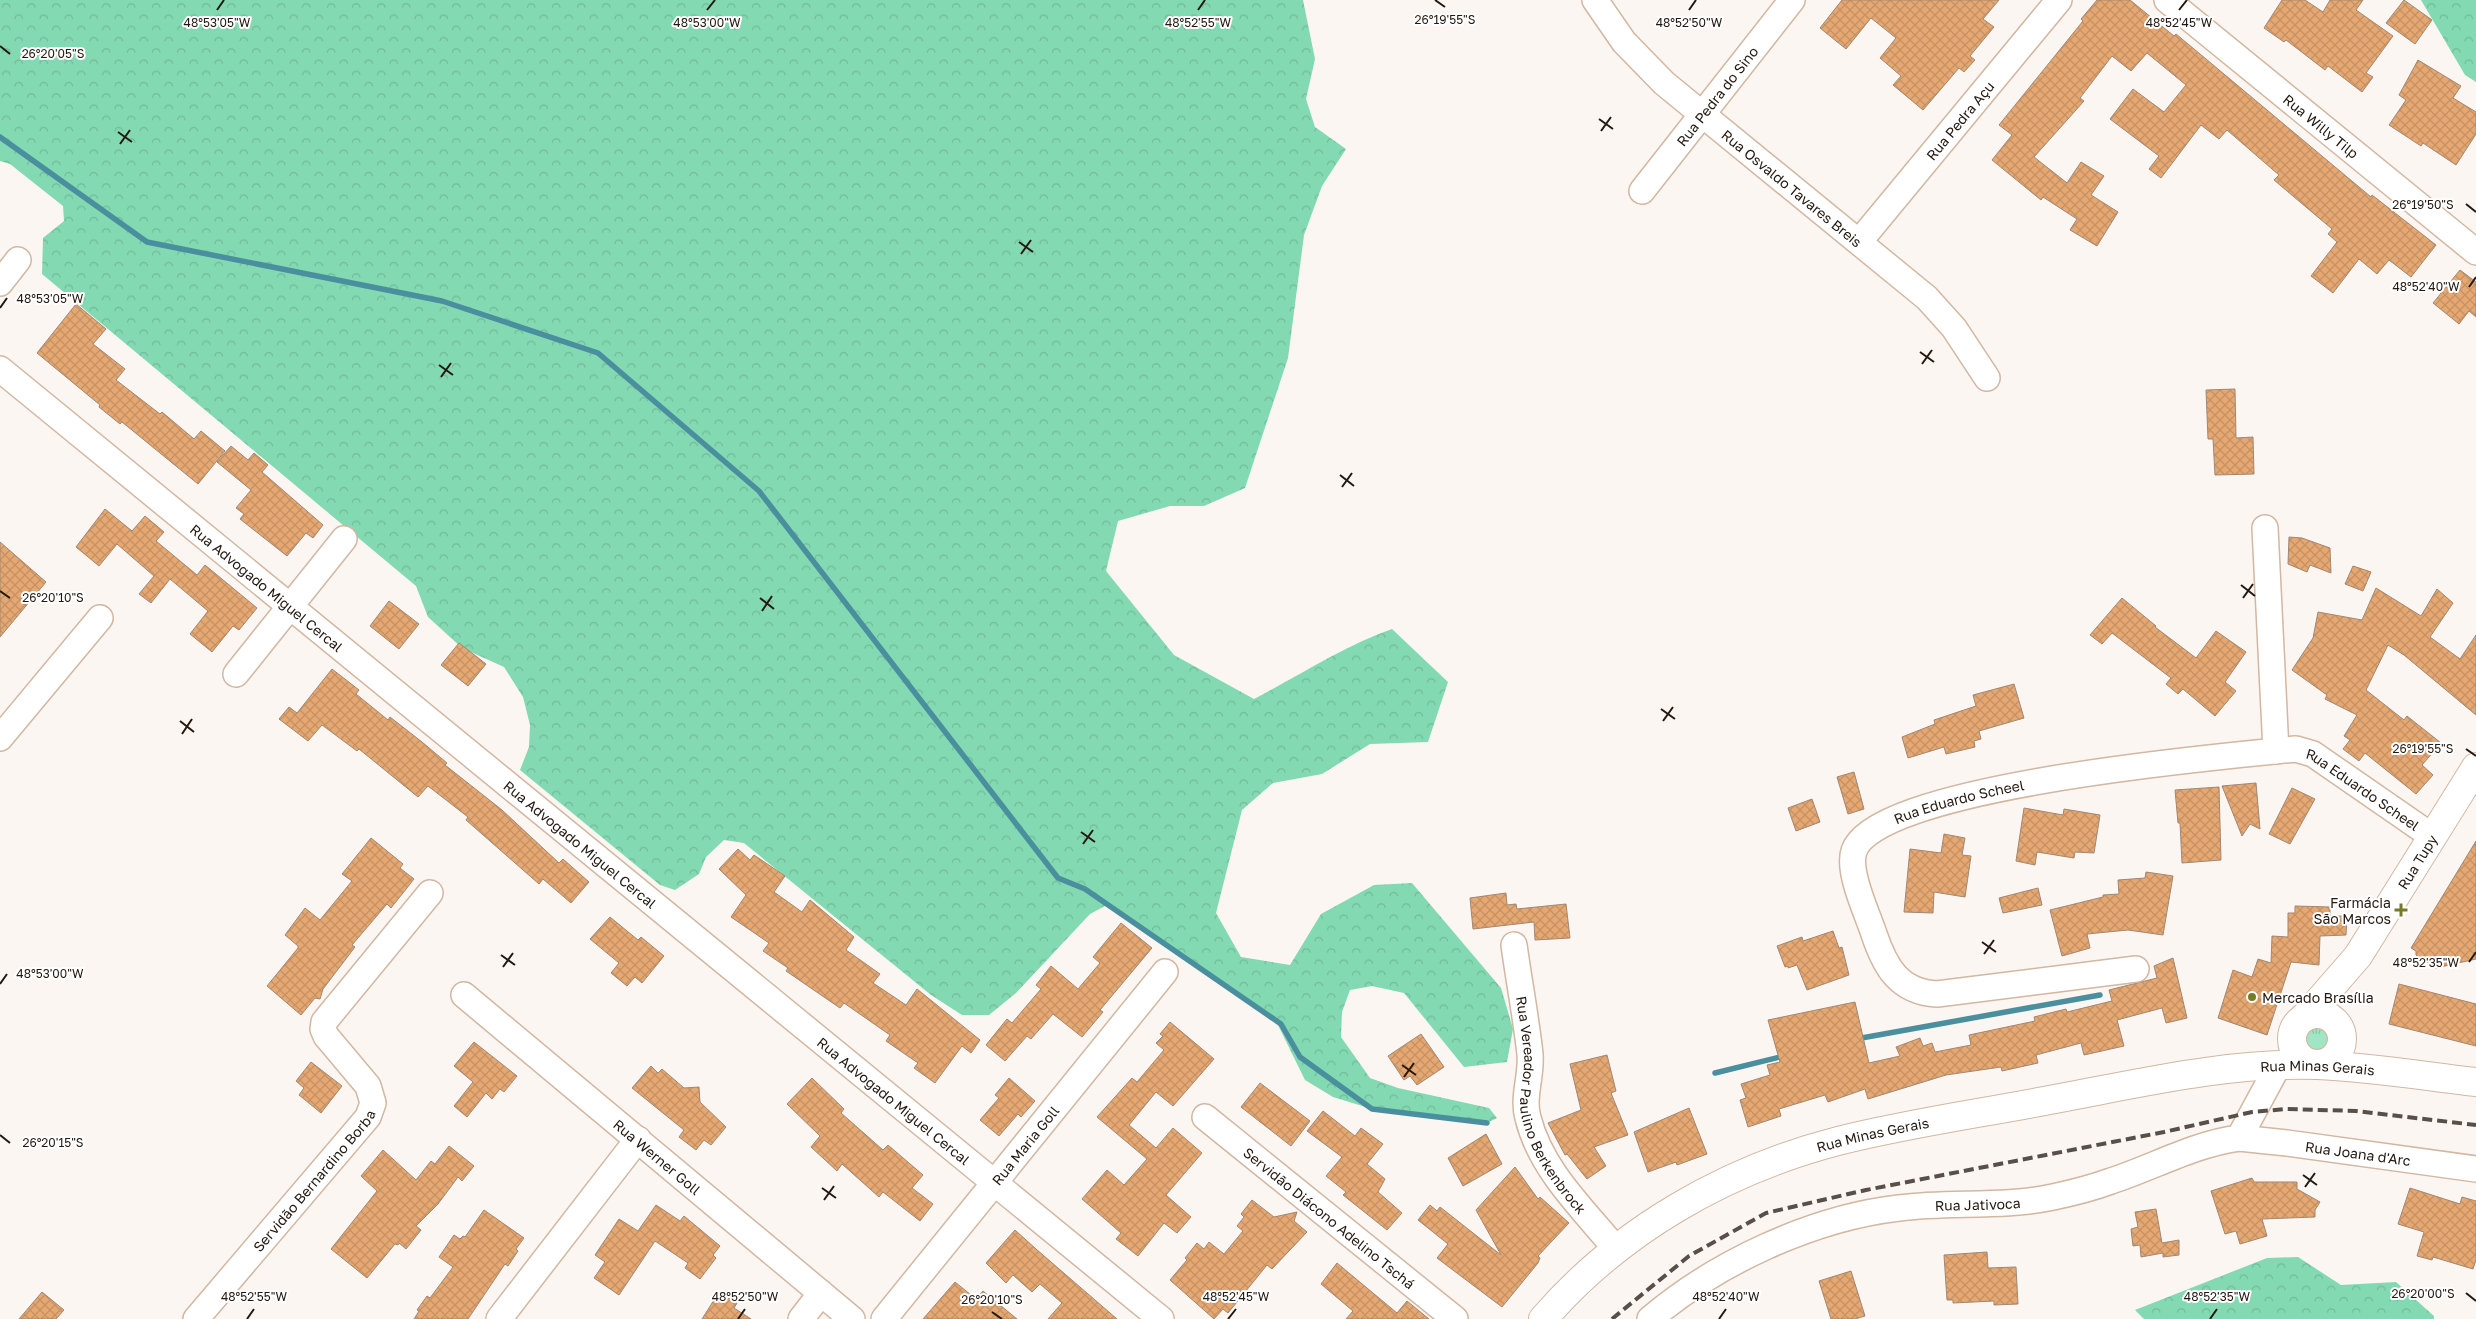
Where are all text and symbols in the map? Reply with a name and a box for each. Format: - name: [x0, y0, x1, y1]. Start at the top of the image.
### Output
- text: 26°19'55"S: [1415, 12, 1476, 27]
- text: 48°53'05"W: [184, 15, 251, 30]
- text: 48°53'00"W: [673, 15, 741, 30]
- text: 48°52'55"W: [1165, 15, 1232, 30]
- text: 48°52'50"W: [1656, 15, 1723, 30]
- text: 48°52'45"W: [2146, 15, 2213, 30]
- street label: Rua Pedra do Sino: [1672, 43, 1761, 149]
- text: 26°20'05"S: [22, 46, 85, 61]
- street label: Rua Pedra Açu: [1922, 77, 1997, 163]
- street label: Rua Willy Tilp: [2280, 90, 2362, 161]
- street label: Rua Osvaldo Tavares Breis: [1719, 126, 1866, 250]
- text: 26°19'50"S: [2392, 197, 2454, 212]
- text: 48°52'40"W: [2392, 279, 2460, 294]
- text: 48°53'05"W: [17, 291, 84, 306]
- street label: Rua Advogado Miguel Cercal: [187, 520, 347, 655]
- text: 26°20'10"S: [22, 590, 84, 605]
- text: 26°19'55"S: [2393, 741, 2454, 756]
- street label: Rua Eduardo Scheel: [2304, 744, 2423, 834]
- street label: Rua Eduardo Scheel: [1891, 776, 2025, 827]
- street label: Rua Advogado Miguel Cercal: [501, 777, 660, 911]
- street label: Rua Tupy: [2393, 831, 2440, 892]
- place label: Farmácia São Marcos: [2314, 894, 2391, 927]
- marker: Farmácia São Marcos: [2395, 904, 2407, 916]
- text: 48°52'35"W: [2393, 955, 2460, 970]
- text: 48°53'00"W: [16, 966, 84, 981]
- place label: Mercado Brasília: [2262, 989, 2374, 1006]
- marker: Mercado Brasília: [2246, 991, 2258, 1003]
- street label: Rua Vereador Paulino Berkenbrock: [1513, 995, 1590, 1217]
- street label: Rua Advogado Miguel Cercal: [814, 1033, 974, 1168]
- street label: Rua Minas Gerais: [2260, 1056, 2376, 1078]
- street label: Rua Maria Goll: [988, 1102, 1062, 1188]
- street label: Servidão Bernardino Borba: [249, 1108, 378, 1255]
- street label: Rua Minas Gerais: [1814, 1113, 1930, 1155]
- street label: Rua Werner Goll: [610, 1115, 705, 1198]
- text: 26°20'15"S: [22, 1135, 84, 1150]
- street label: Rua Joana d'Arc: [2304, 1137, 2412, 1168]
- street label: Servidão Diácono Adelino Tschá: [1240, 1143, 1419, 1292]
- street label: Rua Jativoca: [1935, 1193, 2021, 1213]
- text: 26°20'00"S: [2391, 1286, 2455, 1301]
- text: 48°52'55"W: [221, 1289, 288, 1304]
- text: 48°52'50"W: [712, 1289, 779, 1304]
- text: 48°52'45"W: [1203, 1289, 1270, 1304]
- text: 48°52'40"W: [1692, 1289, 1760, 1304]
- text: 48°52'35"W: [2184, 1289, 2251, 1304]
- text: 26°20'10"S: [961, 1292, 1023, 1307]

